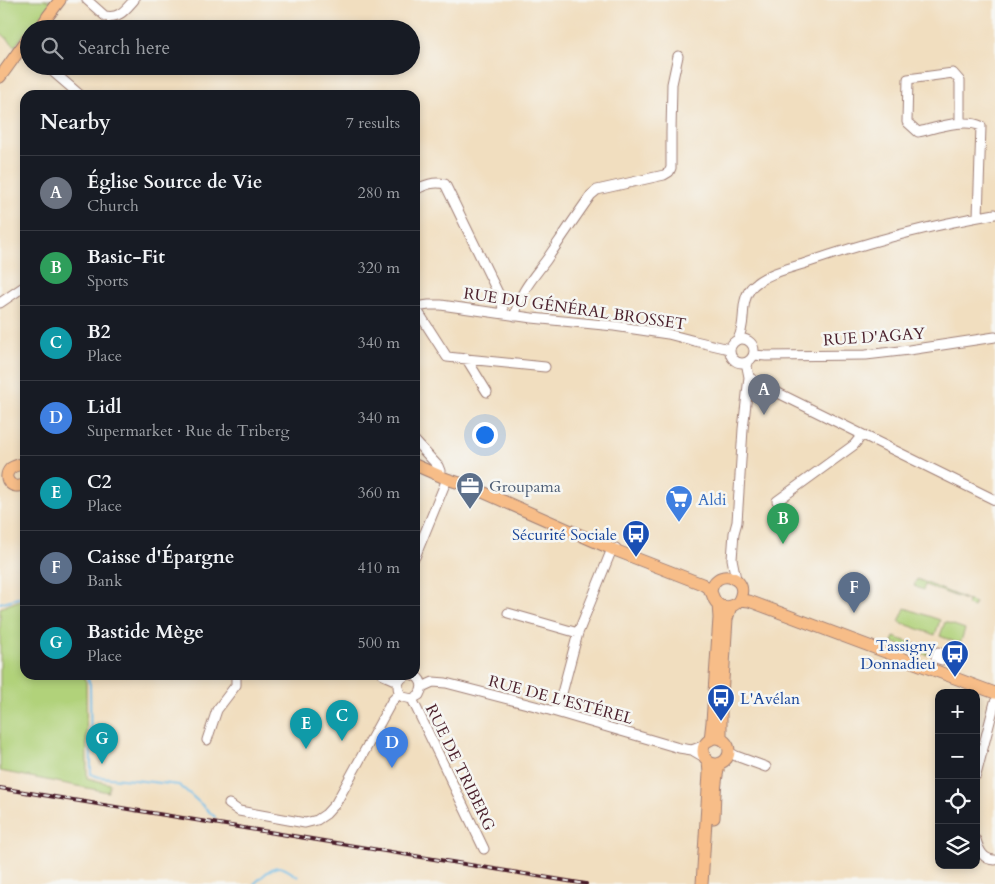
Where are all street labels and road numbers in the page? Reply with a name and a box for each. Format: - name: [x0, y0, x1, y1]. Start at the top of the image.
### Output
- street label: RUE DU GÉNÉRAL BROSSET: [462, 282, 688, 336]
- street label: RUE D'AGAY: [822, 322, 926, 352]
- street label: RUE DE L'ESTÉREL: [486, 670, 636, 730]
- street label: RUE DE TRIBERG: [420, 700, 500, 835]

